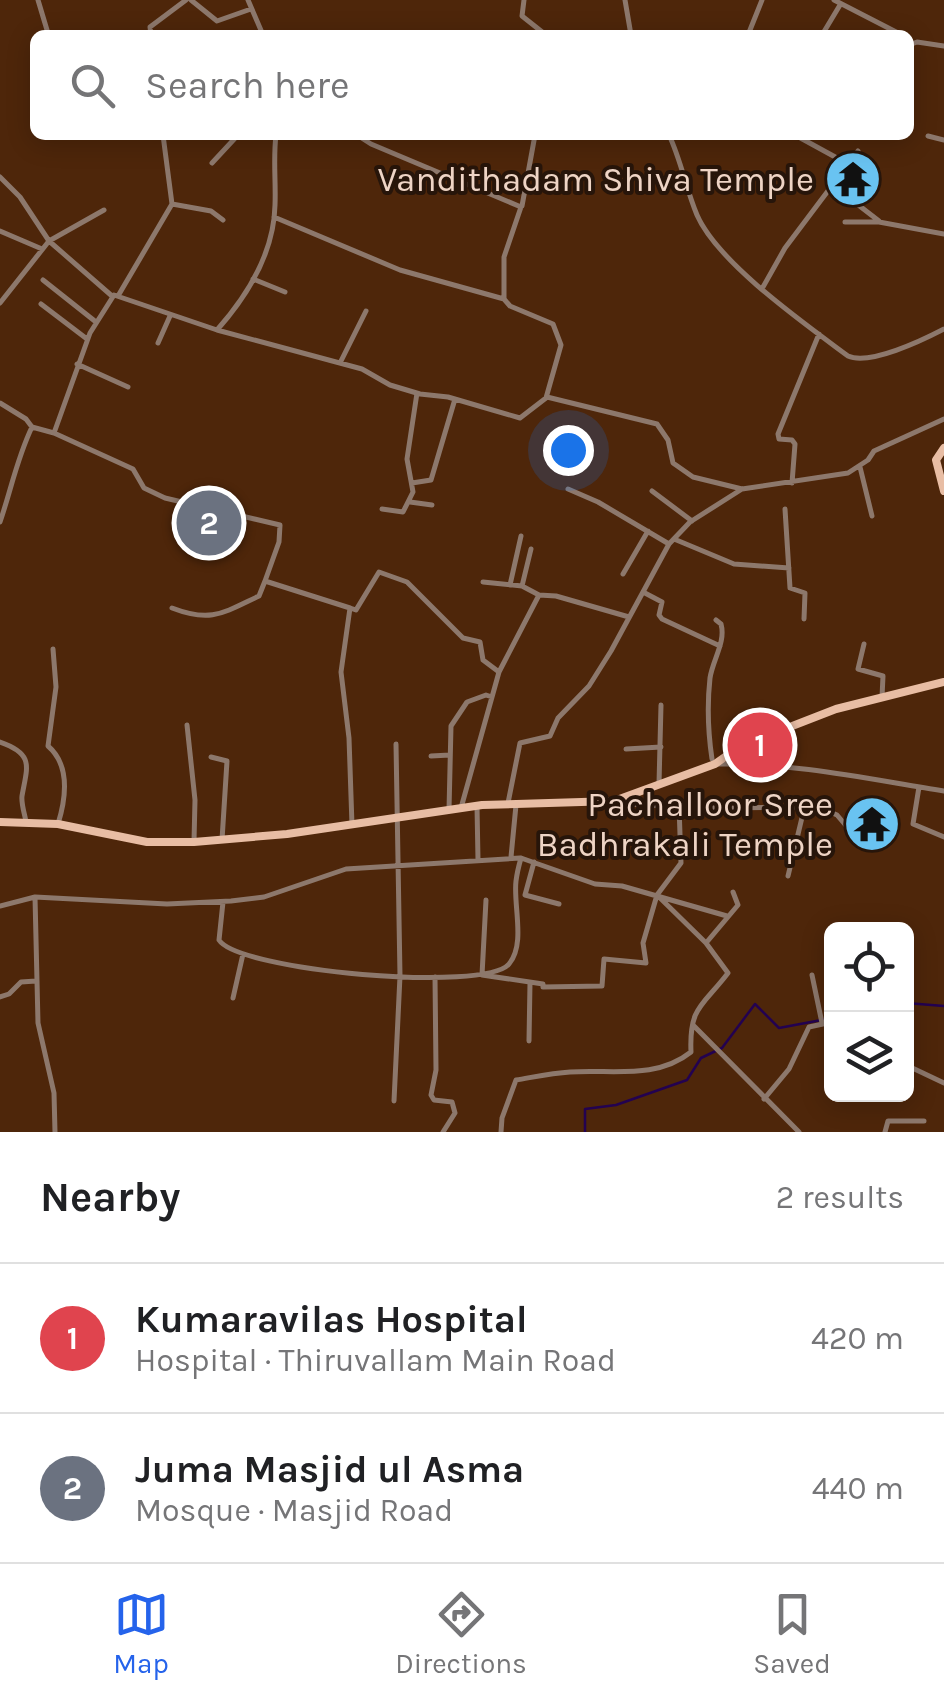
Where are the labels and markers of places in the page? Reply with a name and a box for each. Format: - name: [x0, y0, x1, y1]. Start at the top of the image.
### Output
- temple icon: Vandithadam Shiva Temple: [823, 149, 883, 209]
- place label: Vandithadam Shiva Temple: [378, 159, 814, 200]
- pin: 2: [176, 486, 242, 560]
- pin: 1: [728, 708, 792, 782]
- place label: Pachalloor Sree Badhrakali Temple: [537, 784, 833, 865]
- temple icon: Pachalloor Sree Badhrakali Temple: [842, 794, 902, 854]

